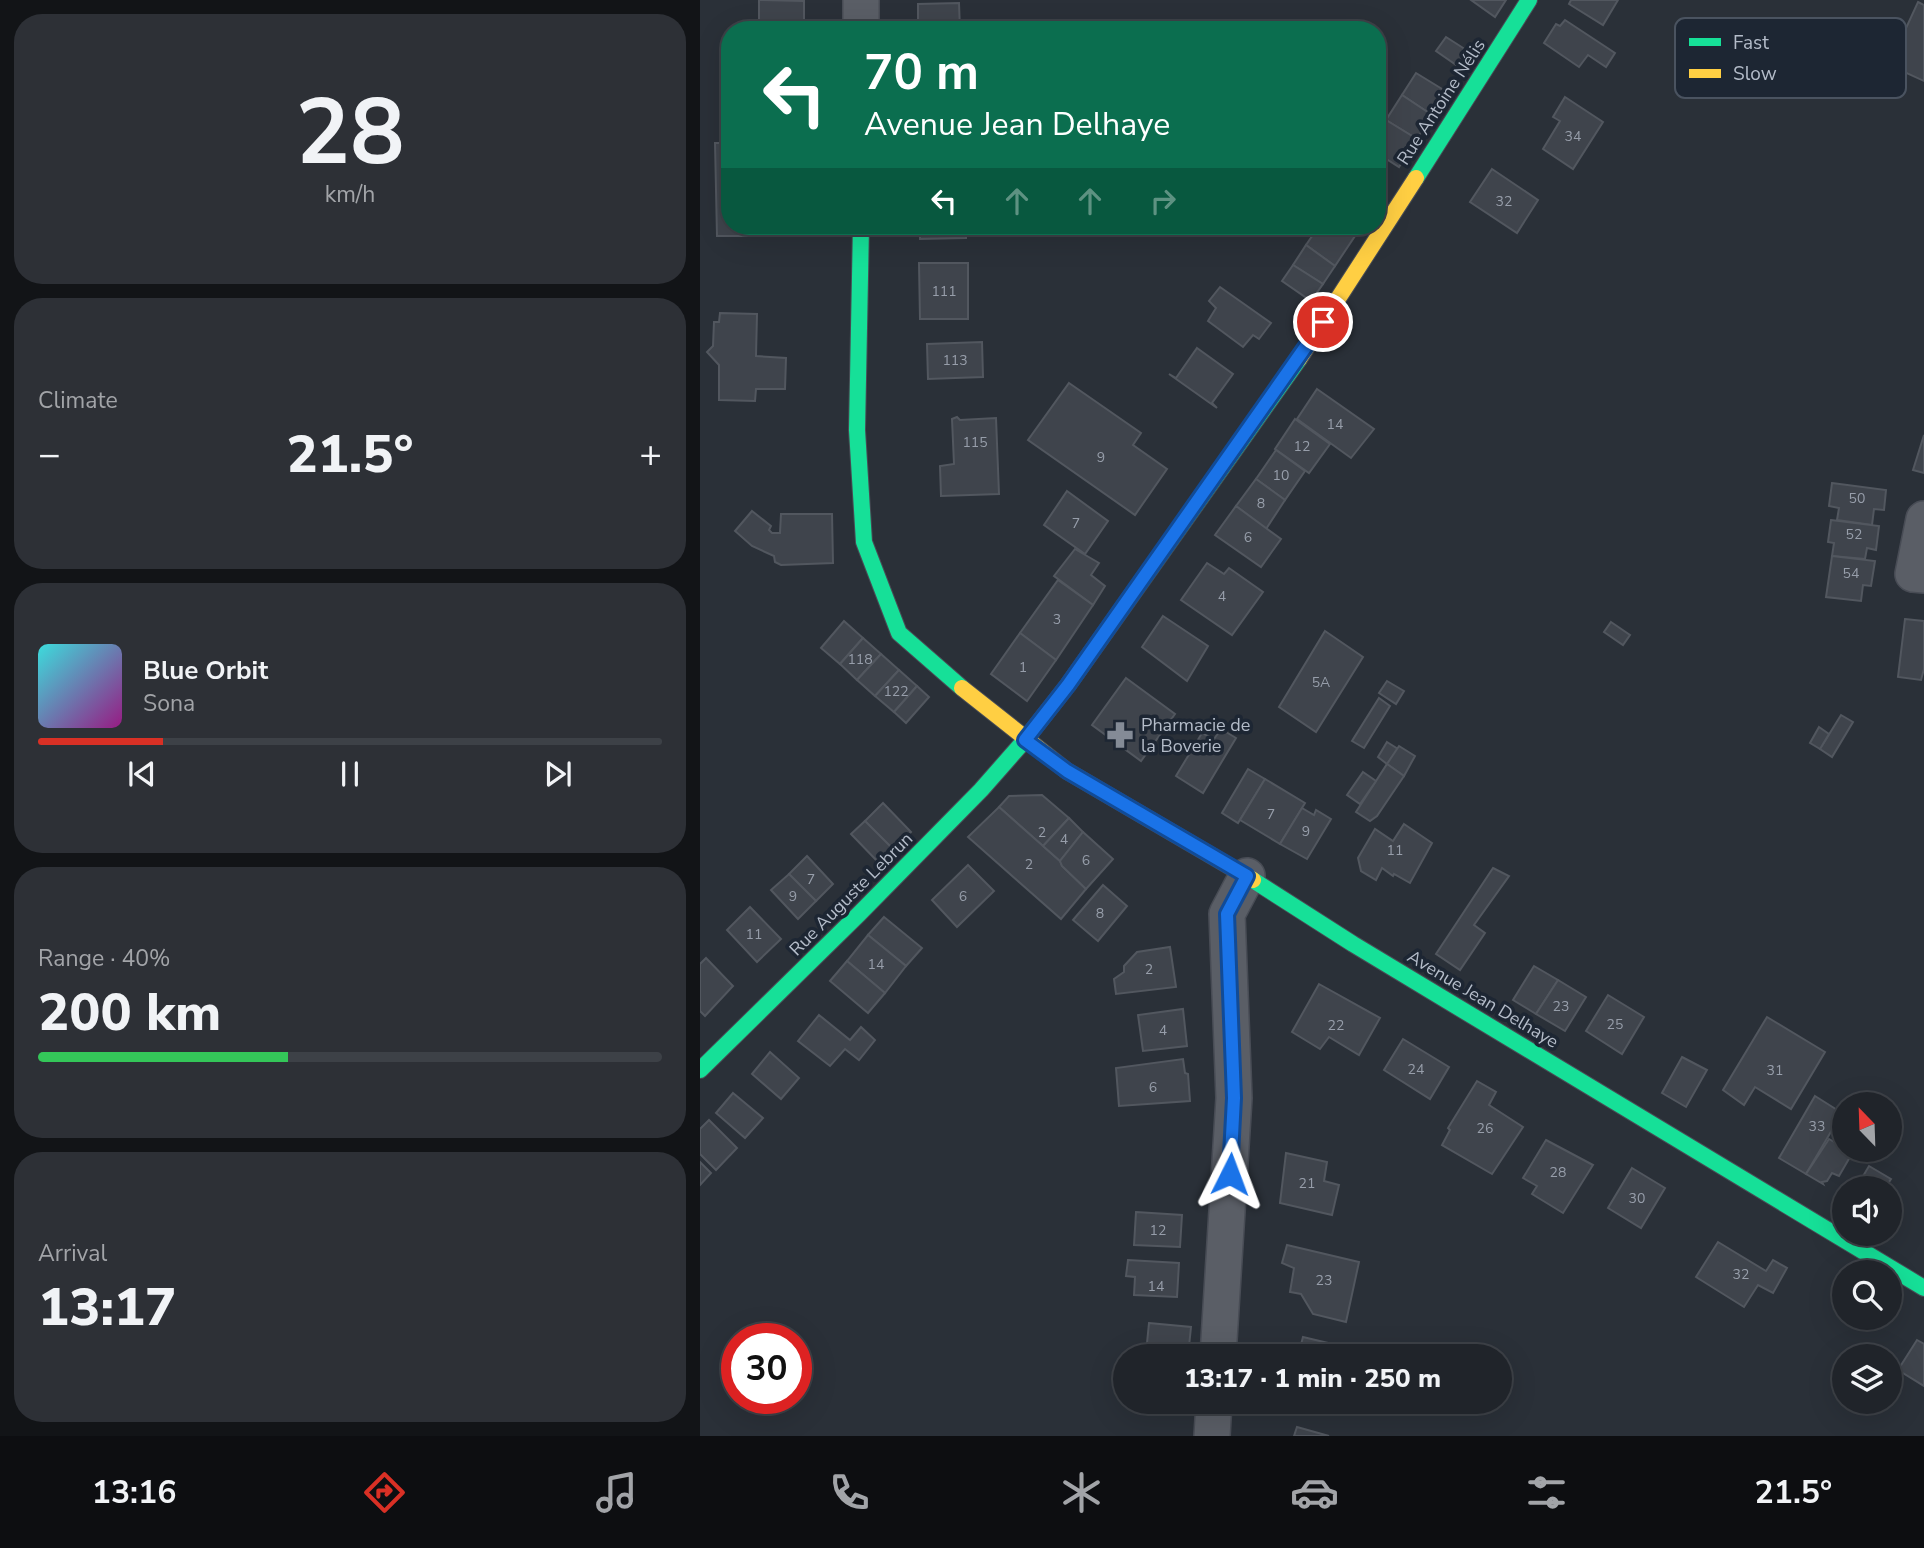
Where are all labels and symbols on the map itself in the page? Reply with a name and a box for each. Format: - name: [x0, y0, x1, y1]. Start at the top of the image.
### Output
- legend: [1675, 18, 1906, 98]
- text: Fast: [1733, 30, 1769, 56]
- street label: Rue Antoine Nélis: [1391, 34, 1491, 170]
- text: Slow: [1733, 61, 1777, 87]
- house number: 34: [1565, 127, 1581, 146]
- house number: 32: [1496, 192, 1512, 211]
- house number: 111: [931, 282, 957, 301]
- pin: [1293, 292, 1353, 352]
- house number: 113: [942, 351, 968, 370]
- house number: 14: [1327, 415, 1343, 434]
- house number: 115: [962, 433, 988, 452]
- house number: 12: [1294, 437, 1310, 456]
- house number: 9: [1097, 448, 1105, 467]
- house number: 10: [1273, 466, 1289, 485]
- house number: 50: [1849, 489, 1865, 508]
- house number: 8: [1257, 494, 1265, 513]
- house number: 7: [1072, 514, 1080, 533]
- house number: 52: [1846, 525, 1862, 544]
- house number: 6: [1244, 528, 1252, 547]
- house number: 54: [1843, 564, 1859, 583]
- house number: 4: [1218, 587, 1226, 606]
- house number: 3: [1053, 610, 1061, 629]
- house number: 118: [847, 650, 873, 669]
- house number: 1: [1019, 658, 1027, 677]
- house number: 5A: [1312, 673, 1330, 692]
- house number: 122: [883, 682, 909, 701]
- place label: Pharmacie de la Boverie: [1141, 713, 1250, 758]
- pharmacy icon: Pharmacie de la Boverie: [1105, 720, 1135, 750]
- house number: 7: [1267, 805, 1275, 824]
- house number: 9: [1302, 822, 1310, 841]
- house number: 2: [1038, 823, 1046, 842]
- street label: Rue Auguste Lebrun: [784, 827, 918, 961]
- house number: 4: [1060, 830, 1068, 849]
- house number: 11: [1387, 841, 1403, 860]
- house number: 6: [1082, 851, 1090, 870]
- house number: 2: [1025, 855, 1033, 874]
- house number: 7: [807, 870, 815, 889]
- house number: 9: [789, 887, 797, 906]
- house number: 6: [959, 887, 967, 906]
- house number: 8: [1096, 904, 1104, 923]
- house number: 11: [746, 925, 762, 944]
- street label: Avenue Jean Delhaye: [1403, 944, 1563, 1054]
- house number: 14: [868, 955, 884, 974]
- house number: 2: [1145, 960, 1153, 979]
- house number: 23: [1553, 997, 1569, 1016]
- house number: 25: [1607, 1015, 1623, 1034]
- house number: 22: [1328, 1016, 1344, 1035]
- house number: 4: [1159, 1021, 1167, 1040]
- house number: 24: [1408, 1060, 1424, 1079]
- house number: 31: [1767, 1061, 1783, 1080]
- house number: 6: [1149, 1078, 1157, 1097]
- north arrow: [1832, 1092, 1902, 1162]
- house number: 33: [1809, 1117, 1825, 1136]
- house number: 26: [1477, 1119, 1493, 1138]
- position arrow: [1193, 1137, 1267, 1211]
- house number: 28: [1550, 1163, 1566, 1182]
- house number: 21: [1299, 1174, 1315, 1193]
- house number: 30: [1629, 1189, 1645, 1208]
- house number: 12: [1150, 1221, 1166, 1240]
- house number: 32: [1733, 1265, 1749, 1284]
- house number: 23: [1316, 1271, 1332, 1290]
- house number: 14: [1148, 1277, 1164, 1296]
- speed limit sign: 30: [721, 1323, 812, 1414]

